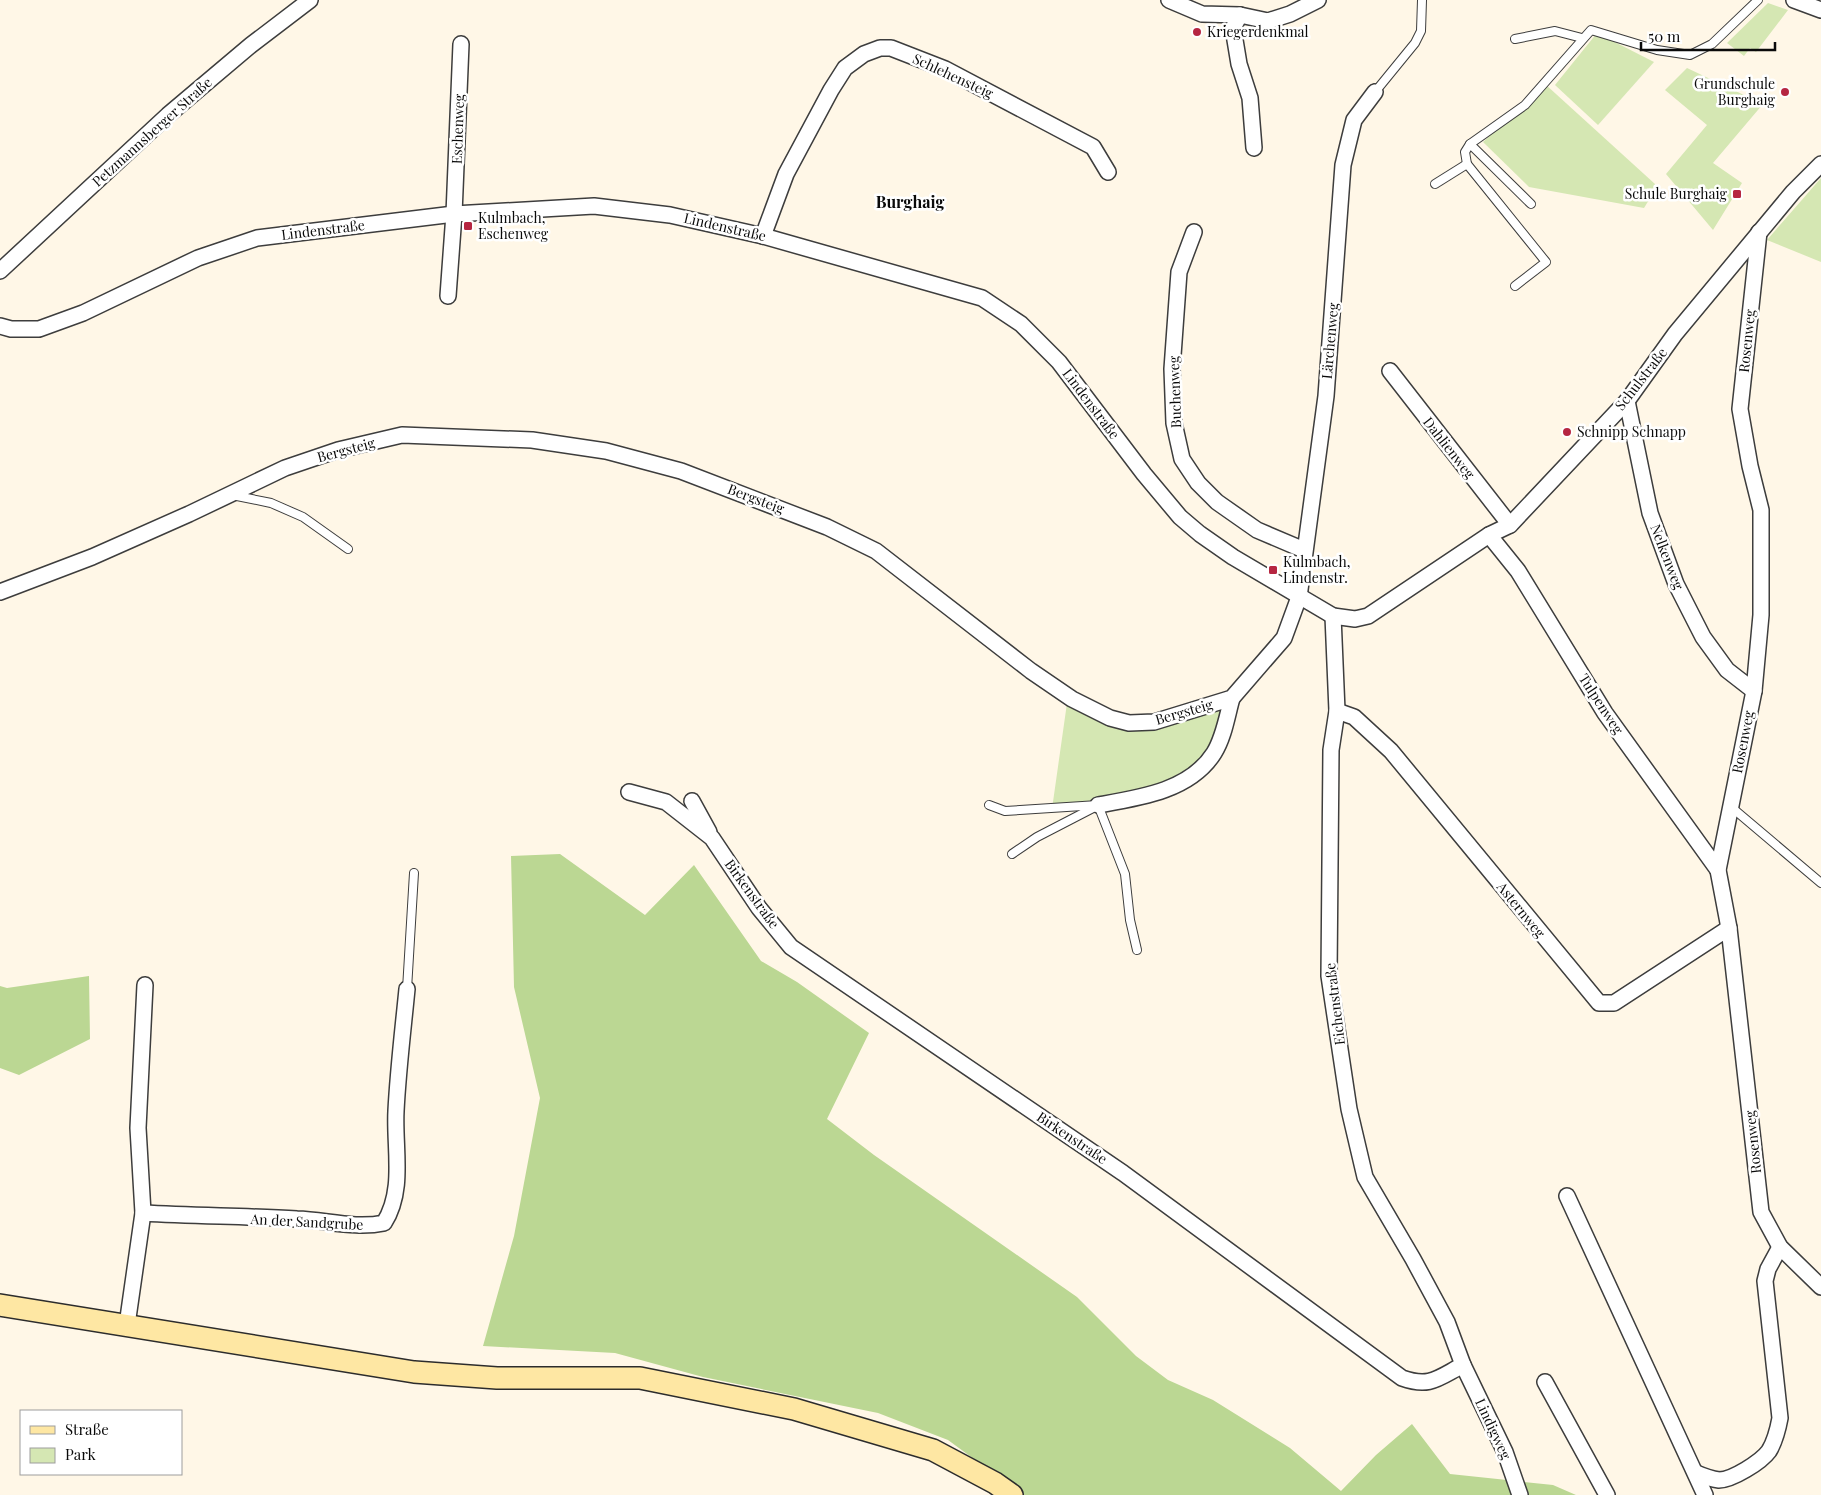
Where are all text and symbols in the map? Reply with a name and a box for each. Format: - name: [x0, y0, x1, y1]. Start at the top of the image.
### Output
- scale bar: [1641, 20, 1775, 52]
- place label: Kriegerdenkmal: [1207, 22, 1309, 41]
- marker: Kriegerdenkmal: [1191, 26, 1203, 38]
- text: 50 m: [1648, 26, 1681, 46]
- street label: Schlehensteig: [910, 49, 997, 103]
- street label: Petzmannsberger Straße: [88, 73, 216, 191]
- place label: Grundschule Burghaig: [1694, 74, 1776, 109]
- marker: Grundschule Burghaig: [1779, 86, 1791, 98]
- street label: Eschenweg: [447, 93, 468, 164]
- place label: Schule Burghaig: [1625, 184, 1728, 203]
- marker: Schule Burghaig: [1731, 188, 1743, 200]
- district label: Burghaig: [876, 191, 944, 212]
- place label: Kulmbach, Eschenweg: [478, 208, 549, 243]
- street label: Lindenstraße: [682, 208, 768, 245]
- street label: Lindenstraße: [280, 215, 366, 244]
- marker: Kulmbach, Eschenweg: [462, 220, 474, 232]
- street label: Lärchenweg: [1317, 301, 1342, 380]
- street label: Rosenweg: [1734, 308, 1759, 373]
- street label: Schulstraße: [1610, 344, 1671, 414]
- street label: Buchenweg: [1164, 355, 1185, 428]
- street label: Lindenstraße: [1059, 364, 1124, 443]
- street label: Dahlienweg: [1419, 413, 1480, 483]
- place label: Schnipp Schnapp: [1577, 422, 1686, 441]
- marker: Schnipp Schnapp: [1561, 426, 1573, 438]
- street label: Bergsteig: [315, 433, 377, 466]
- street label: Bergsteig: [725, 479, 788, 518]
- street label: Nelkenweg: [1646, 521, 1689, 593]
- place label: Kulmbach, Lindenstr.: [1283, 552, 1350, 587]
- marker: Kulmbach, Lindenstr.: [1267, 564, 1279, 576]
- street label: Tulpenweg: [1575, 670, 1628, 738]
- street label: Bergsteig: [1153, 694, 1215, 729]
- street label: Rosenweg: [1727, 708, 1758, 775]
- street label: Birkenstraße: [721, 855, 784, 932]
- street label: Asternweg: [1492, 877, 1550, 942]
- street label: Eichenstraße: [1320, 962, 1349, 1046]
- street label: Birkenstraße: [1033, 1107, 1111, 1168]
- street label: Rosenweg: [1740, 1109, 1765, 1175]
- street label: An der Sandgrube: [249, 1209, 364, 1234]
- street label: Lindigweg: [1471, 1395, 1516, 1463]
- legend: [20, 1410, 182, 1475]
- text: Straße: [65, 1419, 109, 1439]
- text: Park: [65, 1444, 97, 1464]

